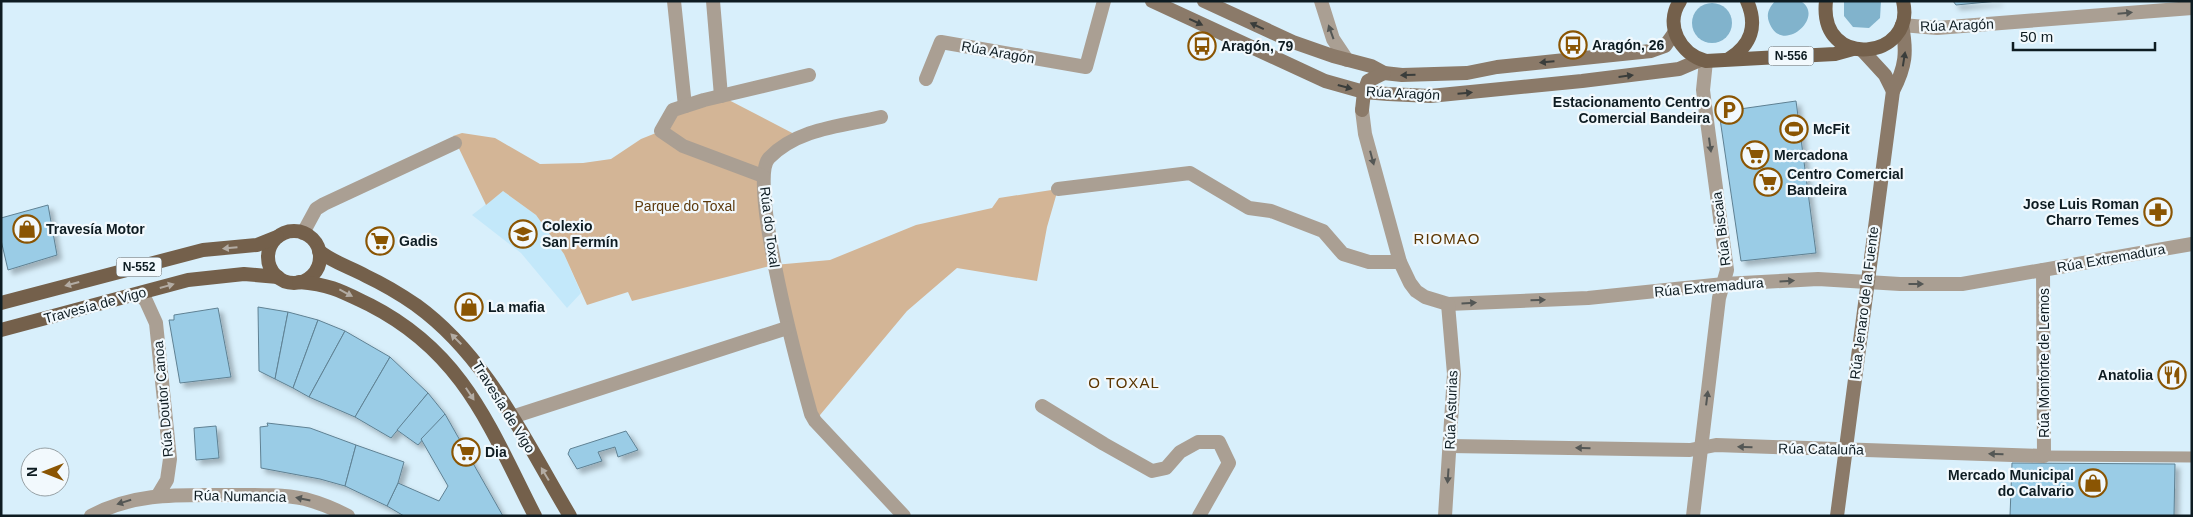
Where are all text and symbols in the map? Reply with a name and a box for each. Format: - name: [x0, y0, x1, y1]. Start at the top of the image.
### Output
- one-way arrow: [2117, 9, 2133, 17]
- street label: Rúa Aragón: [1920, 16, 1994, 34]
- one-way arrow: [1189, 18, 1203, 26]
- scale bar: [2013, 20, 2156, 52]
- one-way arrow: [1250, 21, 1264, 29]
- one-way arrow: [1327, 25, 1334, 40]
- text: 50 m: [2020, 28, 2053, 45]
- bus stop icon: Aragón, 26: [1558, 30, 1588, 60]
- bus stop icon: Aragón, 79: [1187, 31, 1217, 61]
- place label: Aragón, 26: [1592, 37, 1665, 53]
- street label: Rúa Aragón: [960, 38, 1036, 66]
- place label: Aragón, 79: [1221, 38, 1294, 54]
- road number: N-556: [1768, 46, 1814, 66]
- one-way arrow: [1901, 50, 1909, 66]
- one-way arrow: [1539, 58, 1555, 66]
- one-way arrow: [1400, 71, 1416, 79]
- one-way arrow: [1619, 71, 1635, 79]
- one-way arrow: [1337, 83, 1352, 91]
- street label: Rúa Aragón: [1366, 83, 1440, 103]
- one-way arrow: [1457, 89, 1473, 97]
- place label: Estacionamento Centro Comercial Bandeira: [1553, 94, 1710, 126]
- parking icon: Estacionamento Centro Comercial Bandeira: [1714, 95, 1744, 125]
- sports icon: McFit: [1779, 114, 1809, 144]
- place label: McFit: [1813, 121, 1850, 137]
- one-way arrow: [1706, 137, 1714, 153]
- supermarket icon: Mercadona: [1740, 140, 1770, 170]
- place label: Mercadona: [1774, 147, 1848, 163]
- one-way arrow: [1368, 150, 1376, 166]
- place label: Centro Comercial Bandeira: [1787, 166, 1904, 198]
- supermarket icon: Centro Comercial Bandeira: [1753, 167, 1783, 197]
- street label: Rúa do Toxal: [757, 186, 783, 268]
- street label: Rúa Biscaia: [1708, 191, 1733, 267]
- place label: Jose Luis Roman Charro Temes: [2023, 196, 2139, 228]
- pharmacy icon: Jose Luis Roman Charro Temes: [2143, 197, 2173, 227]
- park label: Parque do Toxal: [635, 198, 735, 214]
- shop icon: Travesía Motor: [12, 214, 42, 244]
- place label: Colexio San Fermín: [542, 218, 618, 250]
- school or university icon: Colexio San Fermín: [508, 219, 538, 249]
- place label: Travesía Motor: [46, 221, 145, 237]
- street label: Rúa Jenaro de la Fuente: [1847, 225, 1881, 380]
- supermarket icon: Gadis: [365, 226, 395, 256]
- district label: RIOMAO: [1414, 230, 1480, 247]
- place label: Gadis: [399, 233, 438, 249]
- street label: Rúa Extremadura: [2056, 241, 2167, 275]
- one-way arrow: [222, 244, 238, 252]
- road number: N-552: [116, 258, 162, 276]
- street label: Rúa Extremadura: [1654, 274, 1765, 300]
- one-way arrow: [1779, 276, 1795, 284]
- one-way arrow: [64, 280, 79, 288]
- one-way arrow: [1908, 280, 1924, 288]
- one-way arrow: [159, 281, 174, 289]
- street label: Travesía de Vigo: [42, 284, 148, 326]
- street label: Rúa Monforte de Lemos: [2036, 288, 2052, 438]
- one-way arrow: [339, 289, 353, 297]
- shop icon: La mafia: [454, 292, 484, 322]
- one-way arrow: [1530, 295, 1546, 303]
- place label: La mafia: [488, 299, 545, 315]
- one-way arrow: [1462, 299, 1478, 307]
- one-way arrow: [450, 333, 462, 345]
- street label: Rúa Doutor Canoa: [150, 340, 176, 458]
- street label: Travesía de Vigo: [469, 358, 539, 456]
- restaurant icon: Anatolia: [2157, 360, 2187, 390]
- place label: Anatolia: [2098, 367, 2153, 383]
- street label: Rúa Asturias: [1442, 370, 1460, 450]
- district label: O TOXAL: [1088, 374, 1160, 391]
- one-way arrow: [465, 387, 475, 401]
- one-way arrow: [1703, 389, 1711, 405]
- supermarket icon: Dia: [451, 437, 481, 467]
- street label: Rúa Cataluña: [1778, 440, 1864, 458]
- one-way arrow: [1737, 442, 1753, 450]
- place label: Dia: [485, 444, 507, 460]
- one-way arrow: [1575, 444, 1591, 452]
- north arrow: [20, 447, 70, 497]
- one-way arrow: [1987, 450, 2003, 458]
- text: N: [24, 467, 40, 477]
- one-way arrow: [541, 467, 550, 480]
- place label: Mercado Municipal do Calvario: [1948, 467, 2074, 499]
- one-way arrow: [1444, 468, 1452, 484]
- shop icon: Mercado Municipal do Calvario: [2078, 468, 2108, 498]
- street label: Rúa Numancia: [194, 487, 287, 505]
- one-way arrow: [295, 495, 310, 503]
- one-way arrow: [116, 499, 131, 507]

